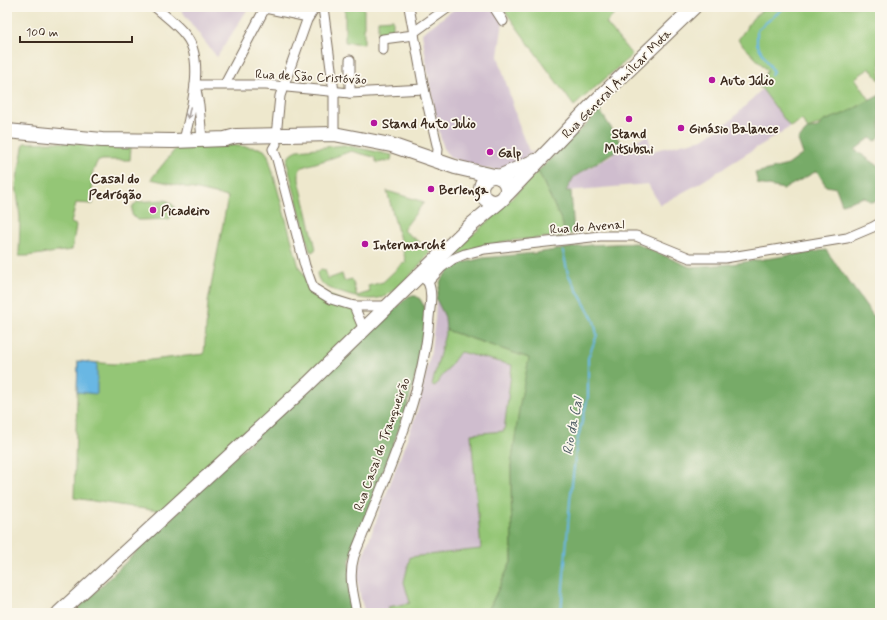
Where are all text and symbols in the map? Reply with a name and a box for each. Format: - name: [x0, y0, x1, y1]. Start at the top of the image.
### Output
- scale bar: [20, 18, 132, 44]
- text: 100 m: [26, 25, 58, 41]
- street label: Rua General Amílcar Mota: [559, 25, 676, 143]
- street label: Rua de São Cristóvão: [255, 66, 368, 89]
- place label: Auto Júlio: [720, 73, 774, 90]
- marker: Auto Júlio: [707, 75, 717, 85]
- one-way arrow: [185, 106, 193, 119]
- marker: Stand Mitsubshi: [624, 114, 634, 124]
- place label: Stand Auto Julio: [382, 116, 476, 133]
- marker: Stand Auto Julio: [369, 118, 379, 128]
- place label: Ginásio Balance: [689, 121, 779, 138]
- marker: Ginásio Balance: [676, 123, 686, 133]
- place label: Stand Mitsubshi: [604, 126, 654, 158]
- place label: Galp: [498, 145, 521, 162]
- marker: Galp: [485, 147, 495, 157]
- district label: Casal do Pedrógão: [89, 170, 141, 205]
- place label: Berlenga: [439, 182, 489, 202]
- marker: Berlenga: [426, 184, 436, 194]
- place label: Picadeiro: [161, 203, 210, 220]
- marker: Picadeiro: [148, 205, 158, 215]
- street label: Rua do Avenal: [549, 216, 626, 239]
- place label: Intermarché: [373, 237, 445, 254]
- marker: Intermarché: [360, 239, 370, 249]
- street label: Rua Casal do Tranqueirão: [350, 375, 415, 514]
- water label: Rio da Cal: [559, 394, 588, 456]

